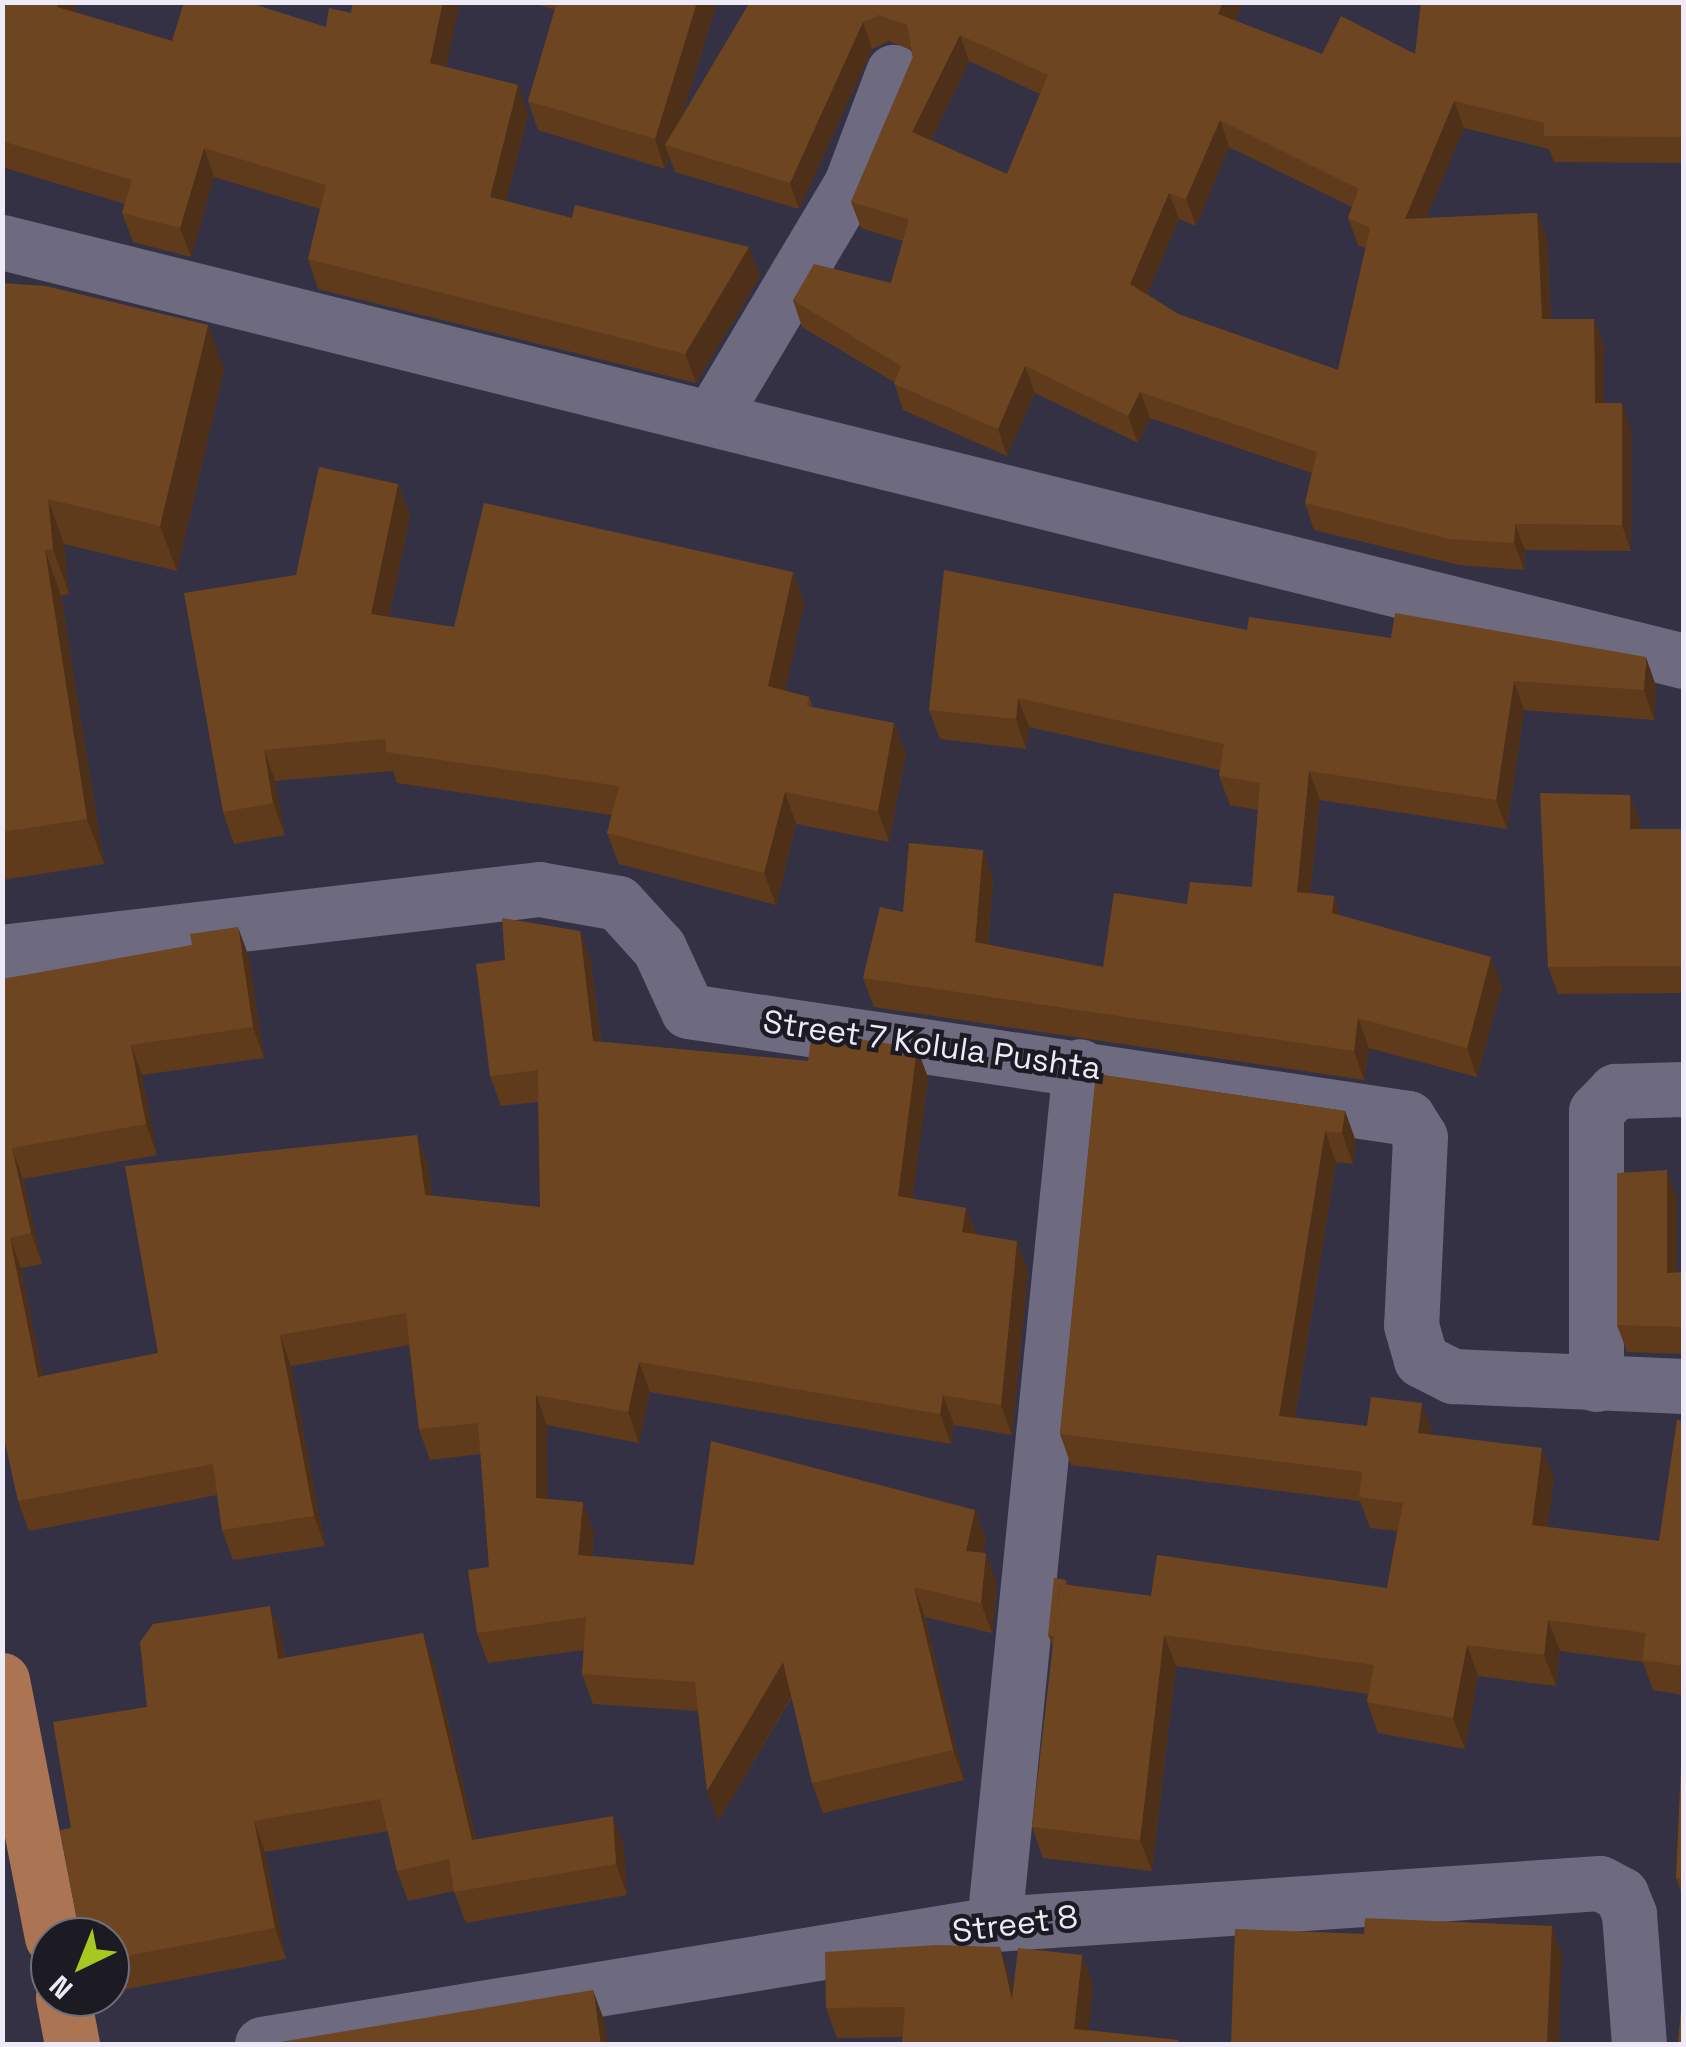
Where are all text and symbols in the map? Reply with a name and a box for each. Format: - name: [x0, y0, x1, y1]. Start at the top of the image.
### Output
- street label: Street 7 Kolula Pushta: [761, 1002, 1103, 1088]
- street label: Street 8: [950, 1897, 1080, 1951]
- north arrow: [30, 1917, 130, 2017]
- text: N: [42, 1968, 80, 2007]

